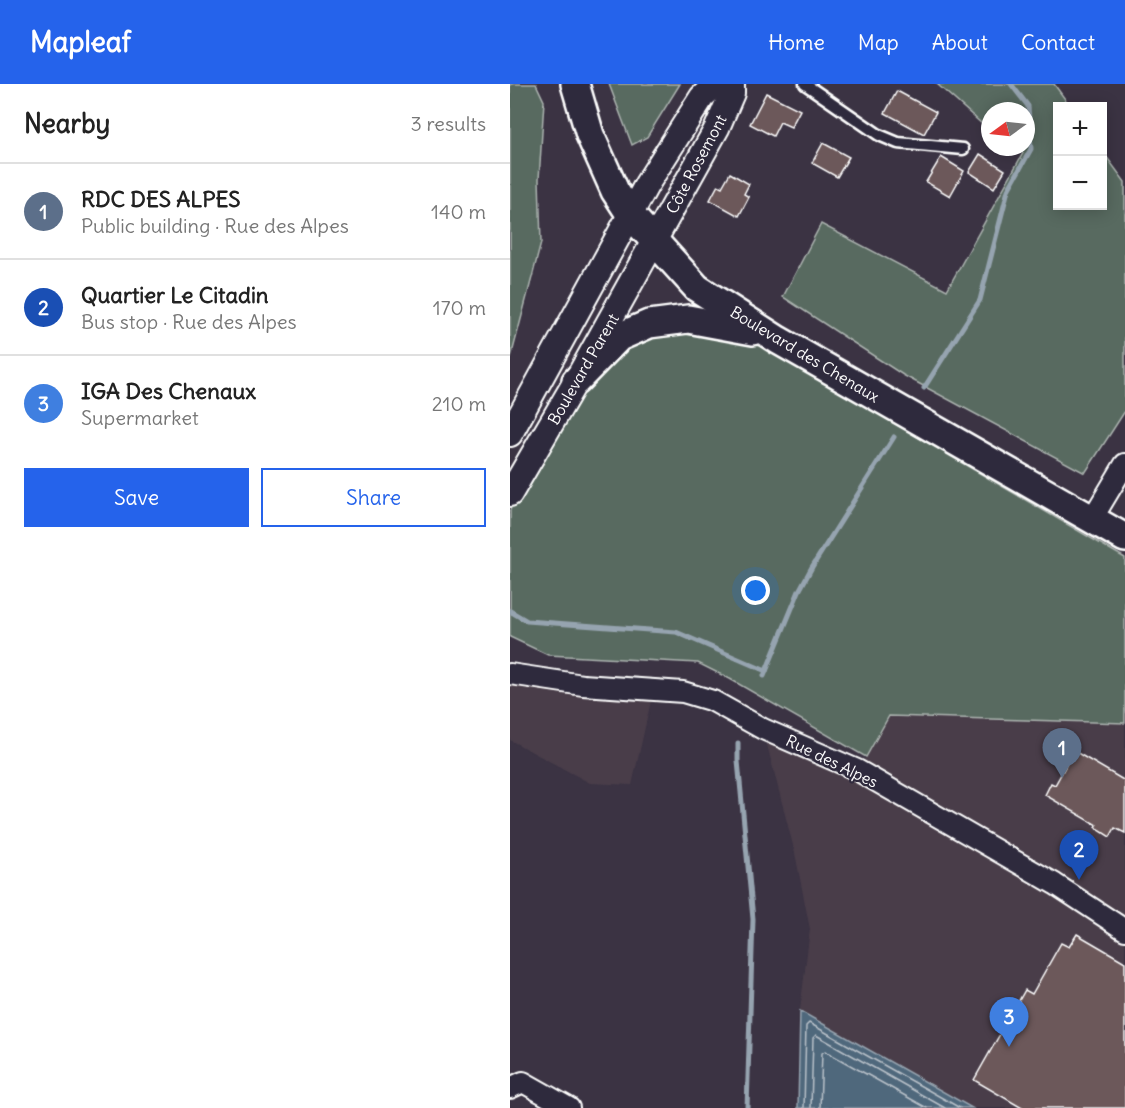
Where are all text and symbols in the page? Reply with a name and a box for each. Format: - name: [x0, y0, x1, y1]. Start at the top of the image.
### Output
- text: Mapleaf: [30, 24, 131, 60]
- text: Home: [768, 29, 825, 56]
- text: Map: [858, 29, 899, 56]
- text: About: [932, 29, 988, 56]
- text: Contact: [1021, 29, 1095, 56]
- north arrow: [981, 102, 1035, 156]
- map controls: [1053, 102, 1107, 210]
- button: +: [1053, 102, 1107, 156]
- text: Nearby: [24, 107, 110, 140]
- street label: Côte Rosemont: [661, 110, 731, 217]
- text: 3 results: [410, 111, 486, 136]
- button: −: [1053, 156, 1107, 210]
- text: RDC DES ALPES: [81, 185, 240, 213]
- text: 1: [40, 199, 47, 224]
- text: 140 m: [431, 199, 486, 224]
- text: Public building · Rue des Alpes: [81, 213, 349, 238]
- text: Quartier Le Citadin: [81, 281, 269, 309]
- text: 2: [38, 295, 49, 320]
- text: 170 m: [433, 295, 486, 320]
- street label: Boulevard des Chenaux: [727, 302, 883, 407]
- text: Bus stop · Rue des Alpes: [81, 309, 297, 334]
- street label: Boulevard Parent: [543, 309, 623, 428]
- text: IGA Des Chenaux: [81, 377, 256, 405]
- text: 3: [38, 391, 49, 416]
- text: 210 m: [432, 391, 486, 416]
- text: Supermarket: [81, 405, 199, 430]
- button: Save: [24, 468, 249, 527]
- button: Share: [261, 468, 486, 527]
- your location: [741, 576, 770, 605]
- pin: 1: [1042, 728, 1082, 778]
- street label: Rue des Alpes: [783, 730, 881, 792]
- pin: 2: [1060, 830, 1098, 880]
- pin: 3: [990, 998, 1028, 1047]

